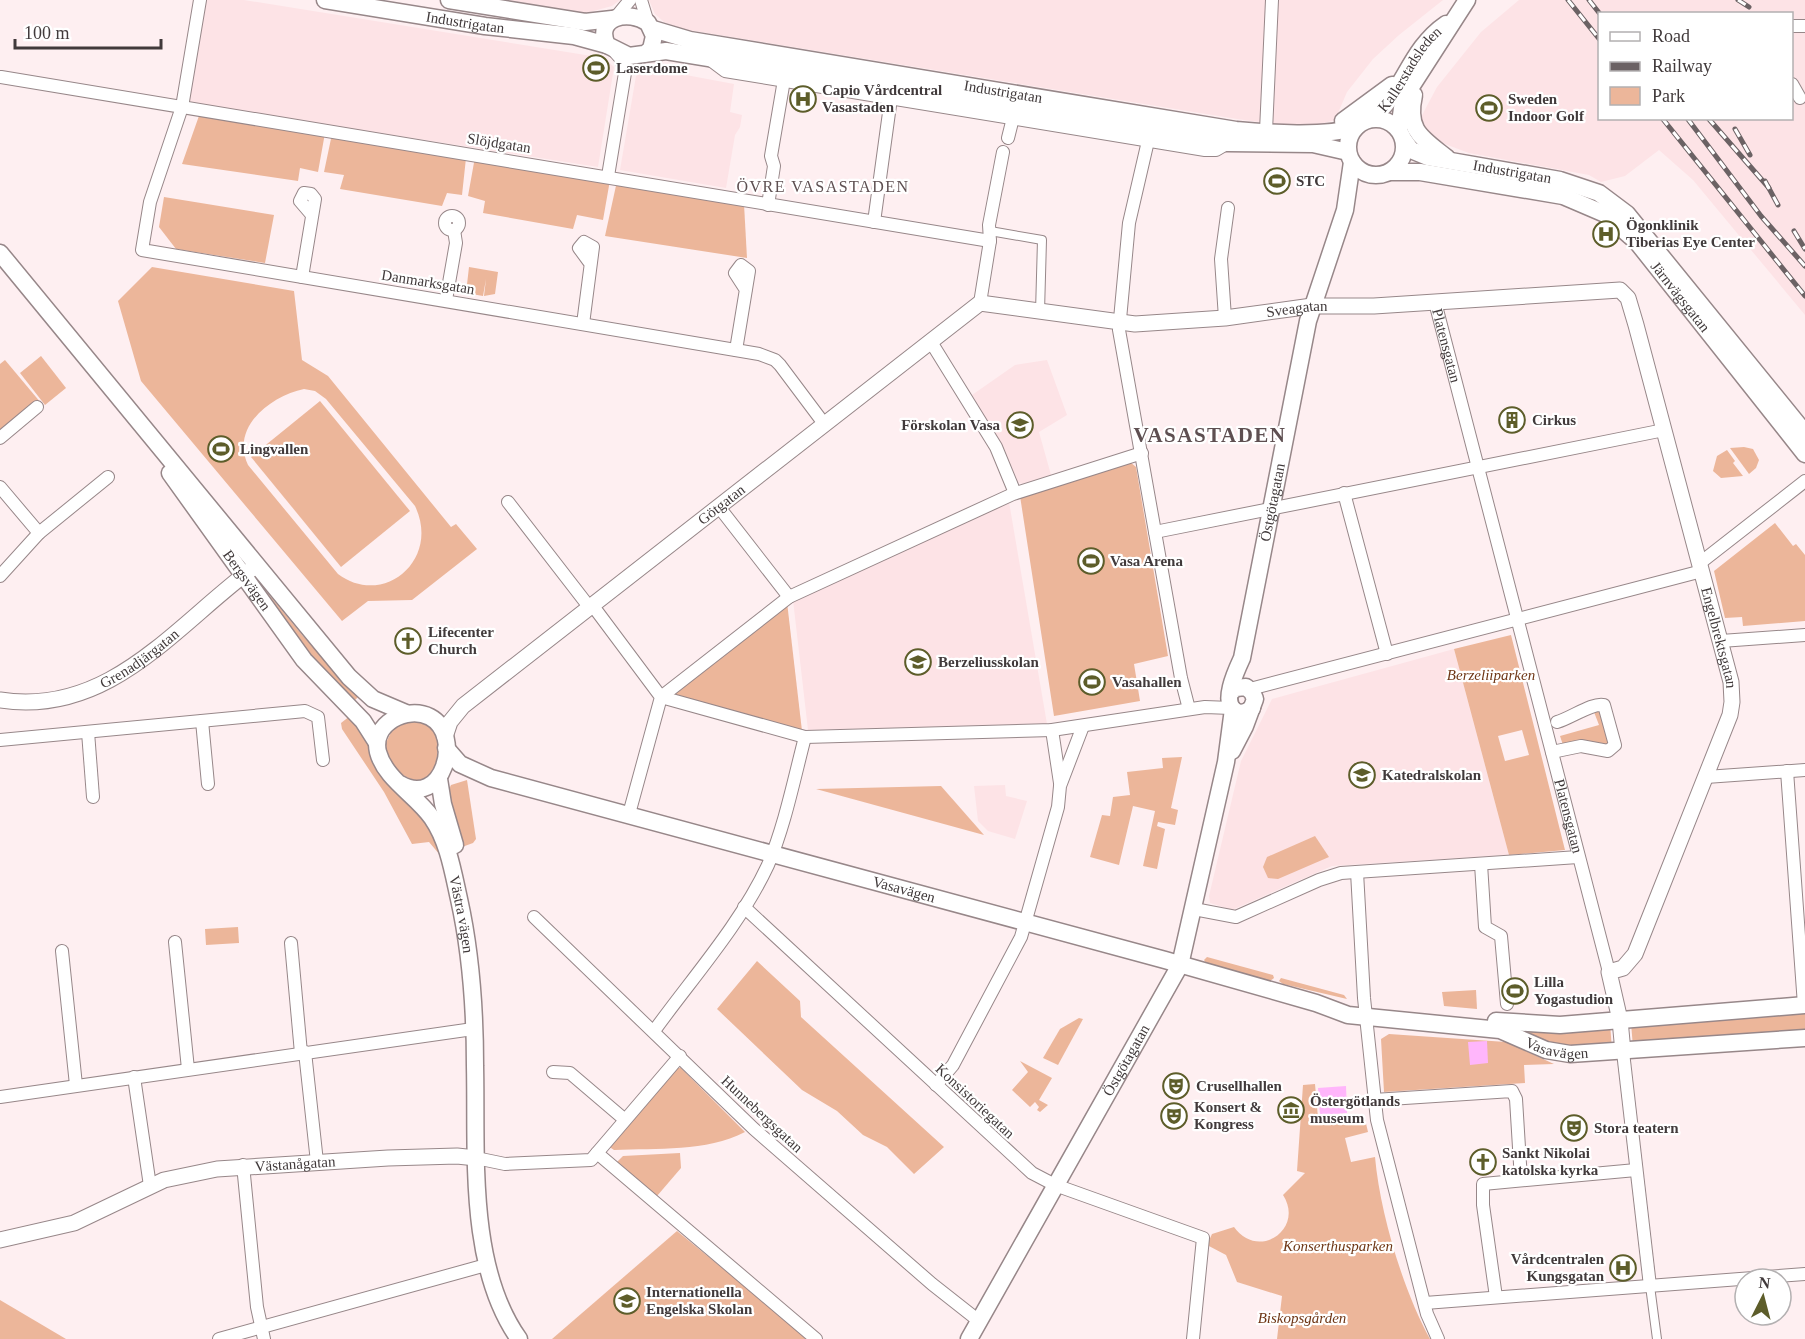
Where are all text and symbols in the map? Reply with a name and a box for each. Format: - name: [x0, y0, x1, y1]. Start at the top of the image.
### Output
- street label: Industrigatan: [425, 9, 506, 36]
- scale bar: [15, 12, 160, 50]
- legend: [1598, 12, 1793, 120]
- text: 100 m: [24, 23, 70, 43]
- street label: Kallerstadsleden: [1375, 23, 1445, 115]
- text: Road: [1652, 26, 1690, 46]
- sports icon: Laserdome: [581, 53, 611, 83]
- text: Railway: [1652, 56, 1712, 76]
- place label: Laserdome: [616, 60, 688, 76]
- street label: Industrigatan: [963, 77, 1044, 106]
- place label: Capio Vårdcentral Vasastaden: [822, 82, 942, 115]
- hospital icon: Capio Vårdcentral Vasastaden: [788, 84, 818, 114]
- text: Park: [1652, 86, 1685, 106]
- place label: Sweden Indoor Golf: [1508, 91, 1585, 124]
- sports icon: Sweden Indoor Golf: [1474, 93, 1504, 123]
- street label: Slöjdgatan: [466, 130, 532, 156]
- street label: Industrigatan: [1472, 157, 1553, 186]
- sports icon: STC: [1262, 166, 1292, 196]
- place label: STC: [1296, 173, 1325, 189]
- district label: ÖVRE VASASTADEN: [736, 178, 910, 195]
- place label: Ögonklinik Tiberias Eye Center: [1626, 217, 1755, 250]
- hospital icon: Ögonklinik Tiberias Eye Center: [1591, 219, 1621, 249]
- street label: Järnvägsgatan: [1648, 258, 1713, 335]
- street label: Danmarksgatan: [380, 267, 476, 297]
- street label: Sveagatan: [1265, 298, 1328, 320]
- street label: Platensgatan: [1429, 307, 1464, 385]
- building icon: Cirkus: [1497, 405, 1527, 435]
- school or university icon: Förskolan Vasa: [1005, 410, 1035, 440]
- place label: Cirkus: [1532, 412, 1576, 428]
- place label: Förskolan Vasa: [901, 417, 1000, 433]
- district label: VASASTADEN: [1133, 423, 1287, 447]
- sports icon: Lingvallen: [206, 434, 236, 464]
- place label: Lingvallen: [240, 441, 309, 457]
- street label: Östgötagatan: [1257, 462, 1288, 543]
- street label: Götgatan: [695, 481, 748, 528]
- sports icon: Vasa Arena: [1076, 546, 1106, 576]
- street label: Bergsvägen: [220, 547, 274, 614]
- place label: Vasa Arena: [1110, 553, 1183, 569]
- street label: Engelbrektsgatan: [1698, 585, 1739, 689]
- place label: Lifecenter Church: [428, 624, 494, 657]
- street label: Grenadjärgatan: [97, 625, 182, 691]
- church icon: Lifecenter Church: [393, 626, 423, 656]
- school or university icon: Berzeliusskolan: [903, 647, 933, 677]
- place label: Berzeliusskolan: [938, 654, 1039, 670]
- sports icon: Vasahallen: [1077, 667, 1107, 697]
- park label: Berzeliiparken: [1447, 667, 1535, 683]
- place label: Vasahallen: [1112, 674, 1182, 690]
- school or university icon: Katedralskolan: [1347, 760, 1377, 790]
- place label: Katedralskolan: [1382, 767, 1482, 783]
- street label: Platensgatan: [1551, 777, 1586, 855]
- street label: Vasavägen: [871, 873, 937, 906]
- street label: Västra vägen: [446, 874, 476, 955]
- place label: Lilla Yogastudion: [1534, 974, 1614, 1007]
- sports icon: Lilla Yogastudion: [1500, 976, 1530, 1006]
- street label: Östgötagatan: [1100, 1021, 1153, 1099]
- street label: Vasavägen: [1523, 1034, 1589, 1062]
- street label: Konsistoriegatan: [932, 1060, 1018, 1142]
- theatre icon: Crusellhallen: [1161, 1071, 1191, 1101]
- street label: Hunnebergsgatan: [718, 1072, 806, 1156]
- place label: Crusellhallen: [1196, 1078, 1282, 1094]
- place label: Östergötlands museum: [1310, 1093, 1400, 1126]
- museum icon: Östergötlands museum: [1276, 1095, 1306, 1125]
- place label: Konsert & Kongress: [1194, 1099, 1262, 1132]
- theatre icon: Konsert & Kongress: [1159, 1101, 1189, 1131]
- theatre icon: Stora teatern: [1559, 1113, 1589, 1143]
- place label: Stora teatern: [1594, 1120, 1679, 1136]
- place label: Sankt Nikolai katolska kyrka: [1502, 1145, 1599, 1178]
- church icon: Sankt Nikolai katolska kyrka: [1468, 1147, 1498, 1177]
- street label: Västanågatan: [254, 1153, 336, 1175]
- park label: Konserthusparken: [1282, 1238, 1393, 1254]
- place label: Vårdcentralen Kungsgatan: [1511, 1251, 1605, 1284]
- hospital icon: Vårdcentralen Kungsgatan: [1608, 1253, 1638, 1283]
- north arrow: [1733, 1267, 1793, 1327]
- text: N: [1758, 1274, 1772, 1292]
- place label: Internationella Engelska Skolan: [646, 1284, 753, 1317]
- school or university icon: Internationella Engelska Skolan: [612, 1286, 642, 1316]
- park label: Biskopsgården: [1258, 1310, 1346, 1326]

